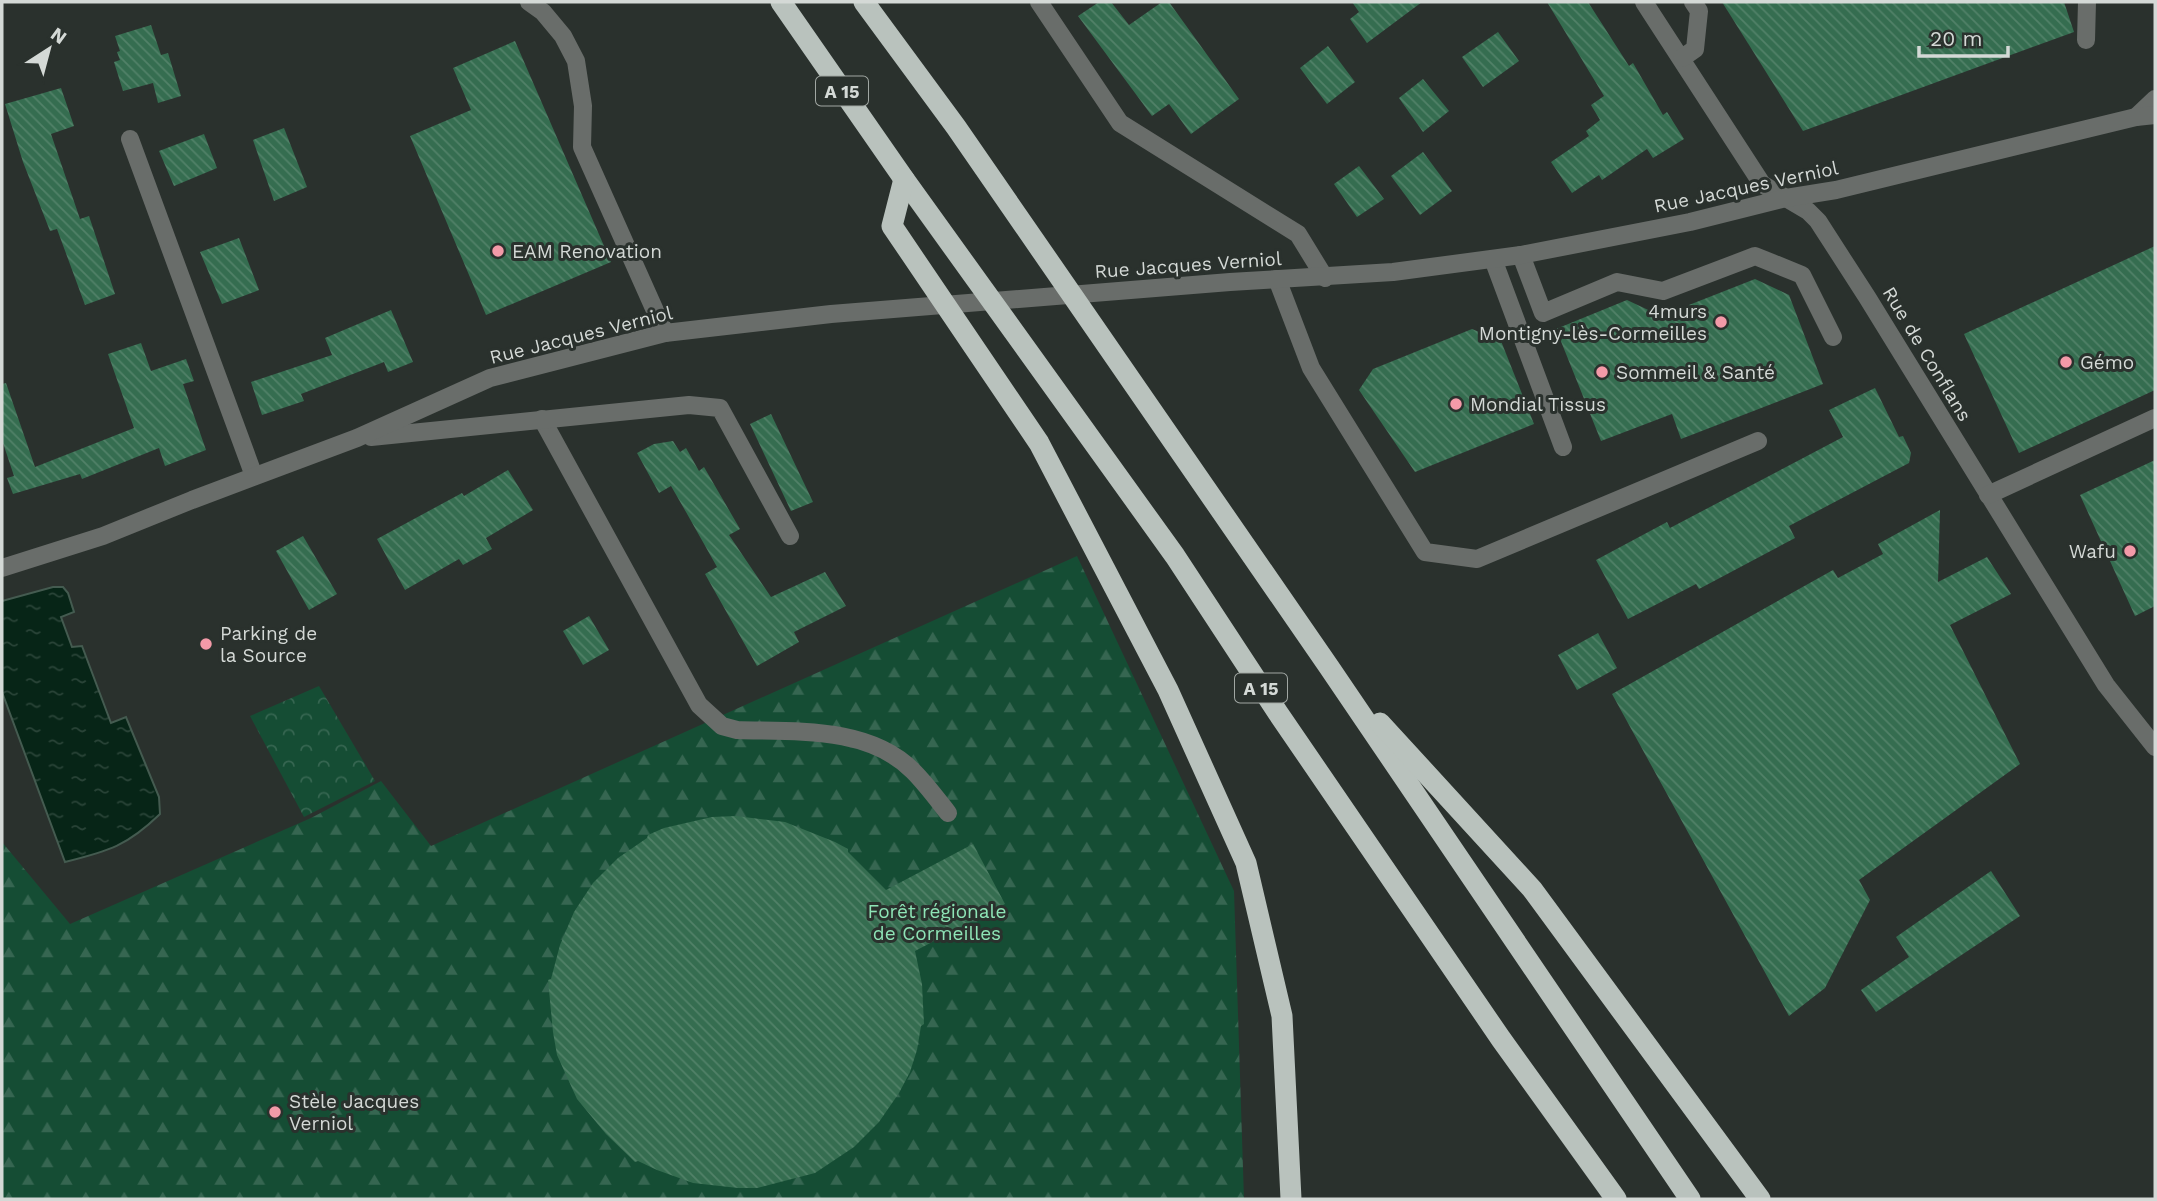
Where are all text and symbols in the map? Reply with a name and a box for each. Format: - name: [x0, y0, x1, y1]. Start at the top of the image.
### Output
- north arrow: [14, 14, 84, 84]
- scale bar: [1919, 14, 2008, 58]
- text: N: [46, 22, 71, 49]
- text: 20 m: [1930, 26, 1982, 51]
- road number: A 15: [816, 76, 868, 106]
- street label: Rue Jacques Verniol: [1652, 156, 1840, 218]
- place label: EAM Renovation: [512, 240, 662, 263]
- marker: EAM Renovation: [490, 243, 506, 259]
- street label: Rue Jacques Verniol: [1094, 247, 1283, 283]
- street label: Rue de Conflans: [1878, 283, 1976, 425]
- place label: 4murs Montigny-lès-Cormeilles: [1479, 300, 1707, 345]
- street label: Rue Jacques Verniol: [487, 301, 675, 369]
- marker: 4murs Montigny-lès-Cormeilles: [1713, 314, 1729, 330]
- place label: Gémo: [2080, 351, 2134, 374]
- marker: Gémo: [2058, 354, 2074, 370]
- place label: Sommeil & Santé: [1616, 361, 1775, 384]
- marker: Sommeil & Santé: [1594, 364, 1610, 380]
- place label: Mondial Tissus: [1470, 393, 1606, 416]
- marker: Mondial Tissus: [1448, 396, 1464, 412]
- place label: Wafu: [2069, 540, 2116, 563]
- marker: Wafu: [2122, 543, 2138, 559]
- place label: Parking de la Source: [220, 622, 317, 667]
- marker: Parking de la Source: [198, 636, 214, 652]
- road number: A 15: [1235, 674, 1287, 702]
- park label: Forêt régionale de Cormeilles: [868, 900, 1006, 945]
- place label: Stèle Jacques Verniol: [289, 1090, 419, 1135]
- marker: Stèle Jacques Verniol: [267, 1104, 283, 1120]

